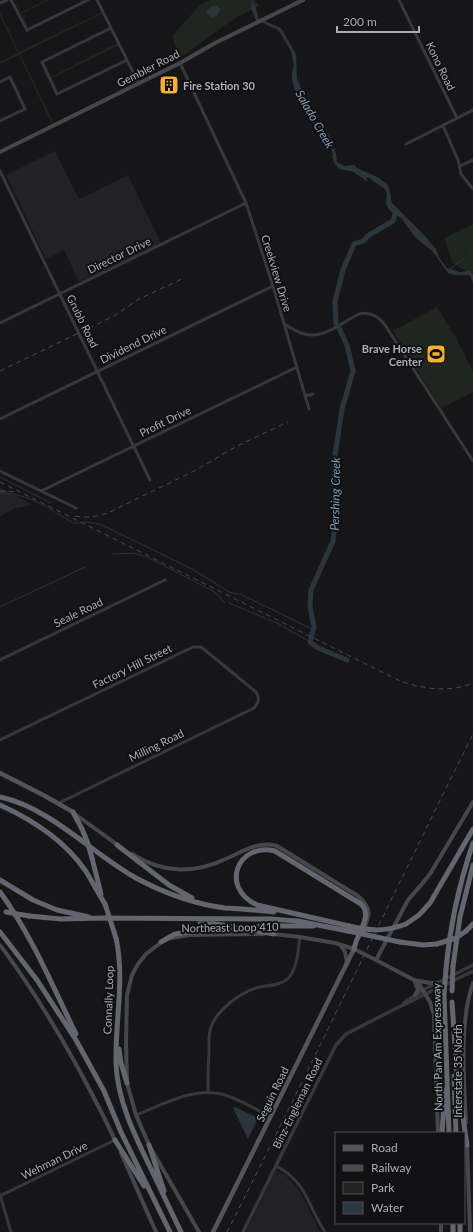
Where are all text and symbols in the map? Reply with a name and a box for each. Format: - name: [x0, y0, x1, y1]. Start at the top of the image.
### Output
- scale bar: [337, 8, 419, 34]
- text: 200 m: [343, 14, 377, 29]
- street label: Kono Road: [424, 39, 458, 93]
- street label: Gembler Road: [115, 47, 181, 89]
- building icon: Fire Station 30: [158, 74, 180, 96]
- place label: Fire Station 30: [183, 79, 256, 92]
- water label: Salado Creek: [292, 87, 338, 151]
- street label: Creekview Drive: [259, 233, 295, 313]
- street label: Director Drive: [85, 234, 153, 276]
- street label: Grubb Road: [65, 292, 101, 350]
- street label: Dividend Drive: [98, 322, 169, 366]
- place label: Brave Horse Center: [362, 342, 423, 368]
- sports icon: Brave Horse Center: [425, 343, 447, 365]
- street label: Profit Drive: [137, 403, 193, 439]
- water label: Pershing Creek: [327, 457, 343, 531]
- street label: Seale Road: [51, 595, 105, 629]
- street label: Factory Hill Street: [90, 641, 174, 691]
- street label: Milling Road: [126, 726, 186, 764]
- street label: Northeast Loop 410: [181, 920, 279, 934]
- street label: Connally Loop: [100, 966, 116, 1034]
- street label: North Pan Am Expressway: [429, 983, 445, 1111]
- street label: Interstate 35 North: [451, 1024, 464, 1118]
- street label: Binz-Engleman Road: [269, 1056, 325, 1150]
- street label: Seguin Road: [253, 1064, 291, 1124]
- legend: [335, 1132, 465, 1224]
- street label: Wehman Drive: [19, 1138, 90, 1182]
- text: Road: [371, 1140, 398, 1155]
- text: Railway: [371, 1160, 412, 1175]
- text: Park: [371, 1180, 395, 1195]
- text: Water: [371, 1200, 404, 1215]

